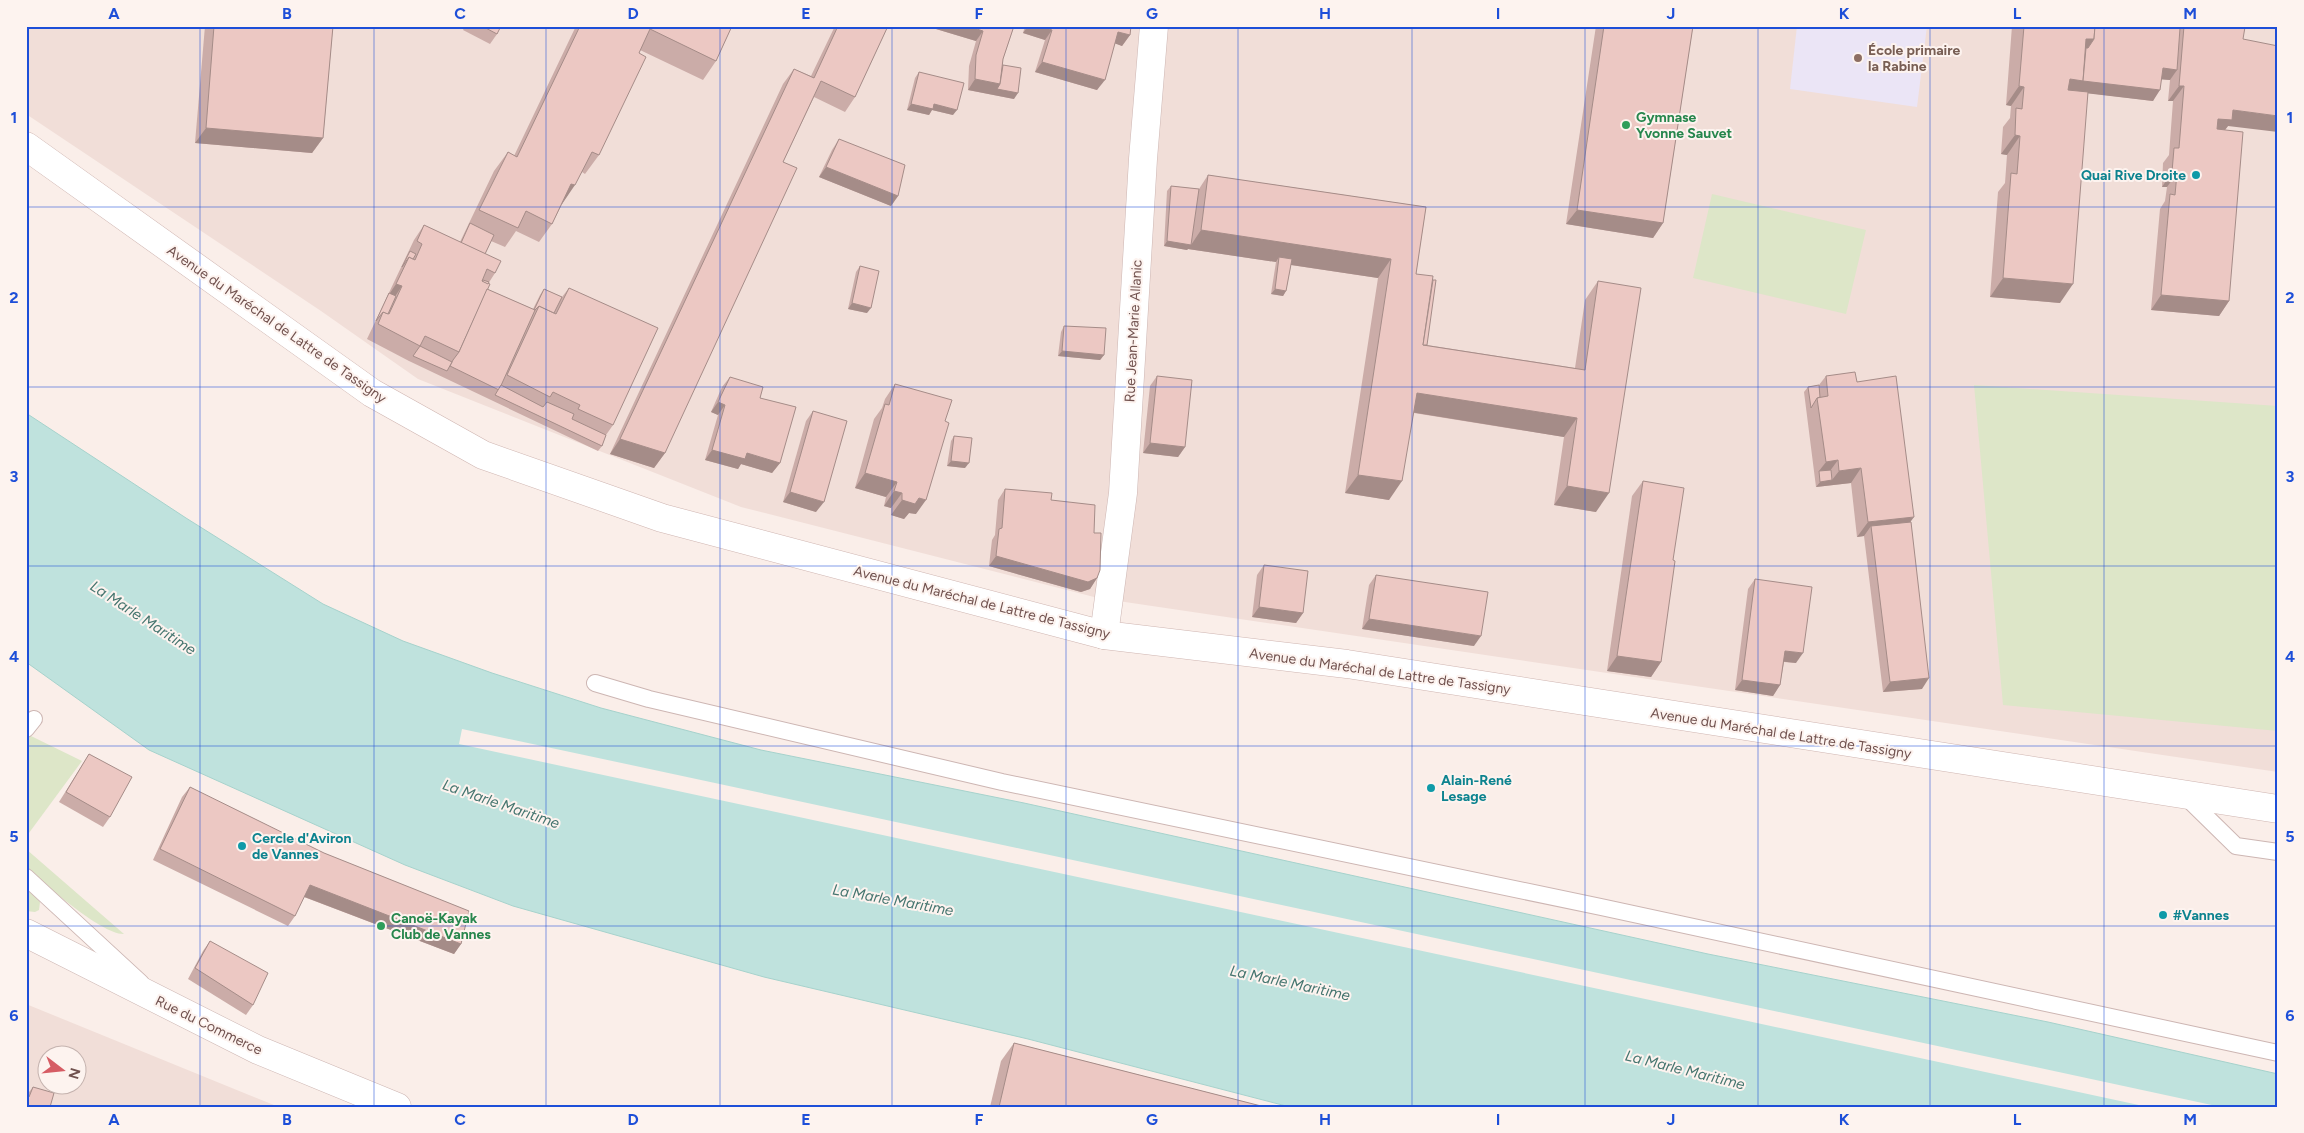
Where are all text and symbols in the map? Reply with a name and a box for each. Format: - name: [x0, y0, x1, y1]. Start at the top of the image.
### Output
- text: A: [108, 4, 120, 23]
- text: B: [282, 4, 292, 23]
- text: C: [454, 4, 466, 23]
- text: D: [627, 4, 639, 23]
- text: E: [801, 4, 811, 23]
- text: F: [975, 4, 984, 23]
- text: G: [1146, 4, 1158, 23]
- text: H: [1319, 4, 1331, 23]
- text: I: [1496, 4, 1500, 23]
- text: J: [1667, 4, 1675, 23]
- text: K: [1839, 4, 1850, 23]
- text: L: [2013, 4, 2022, 23]
- text: M: [2183, 4, 2197, 23]
- place label: École primaire la Rabine: [1868, 42, 1961, 75]
- marker: École primaire la Rabine: [1852, 52, 1864, 64]
- text: 1: [11, 108, 17, 127]
- text: 1: [2287, 108, 2293, 127]
- place label: Gymnase Yvonne Sauvet: [1636, 109, 1732, 142]
- marker: Gymnase Yvonne Sauvet: [1620, 119, 1632, 131]
- place label: Quai Rive Droite: [2081, 167, 2186, 184]
- marker: Quai Rive Droite: [2190, 169, 2202, 181]
- street label: Avenue du Maréchal de Lattre de Tassigny: [164, 242, 390, 407]
- street label: Rue Jean-Marie Allanic: [1121, 259, 1146, 403]
- text: 2: [9, 288, 19, 307]
- text: 2: [2285, 288, 2295, 307]
- text: 3: [10, 467, 19, 486]
- text: 3: [2286, 467, 2295, 486]
- street label: Avenue du Maréchal de Lattre de Tassigny: [852, 562, 1113, 643]
- water label: La Marle Maritime: [87, 577, 199, 659]
- street label: Avenue du Maréchal de Lattre de Tassigny: [1248, 645, 1512, 698]
- text: 4: [9, 647, 19, 666]
- text: 4: [2285, 647, 2295, 666]
- street label: Avenue du Maréchal de Lattre de Tassigny: [1649, 704, 1913, 763]
- place label: Alain-René Lesage: [1441, 772, 1512, 805]
- water label: La Marle Maritime: [440, 776, 562, 832]
- marker: Alain-René Lesage: [1425, 782, 1437, 794]
- text: 5: [9, 827, 19, 846]
- text: 5: [2285, 827, 2295, 846]
- place label: Cercle d'Aviron de Vannes: [252, 830, 351, 863]
- marker: Cercle d'Aviron de Vannes: [236, 840, 248, 852]
- water label: La Marle Maritime: [831, 881, 955, 919]
- place label: #Vannes: [2173, 907, 2230, 924]
- marker: #Vannes: [2157, 909, 2169, 921]
- place label: Canoë-Kayak Club de Vannes: [391, 910, 491, 943]
- marker: Canoë-Kayak Club de Vannes: [375, 920, 387, 932]
- water label: La Marle Maritime: [1228, 961, 1352, 1005]
- street label: Rue du Commerce: [153, 992, 265, 1059]
- text: 6: [9, 1006, 19, 1025]
- text: 6: [2285, 1006, 2295, 1025]
- north arrow: [38, 1046, 88, 1096]
- water label: La Marle Maritime: [1623, 1046, 1747, 1094]
- text: N: [64, 1066, 84, 1081]
- text: A: [108, 1110, 120, 1129]
- text: B: [282, 1110, 292, 1129]
- text: C: [454, 1110, 466, 1129]
- text: D: [627, 1110, 639, 1129]
- text: E: [801, 1110, 811, 1129]
- text: F: [975, 1110, 984, 1129]
- text: G: [1146, 1110, 1158, 1129]
- text: H: [1319, 1110, 1331, 1129]
- text: I: [1496, 1110, 1500, 1129]
- text: J: [1667, 1110, 1675, 1129]
- text: K: [1839, 1110, 1850, 1129]
- text: L: [2013, 1110, 2022, 1129]
- text: M: [2183, 1110, 2197, 1129]

